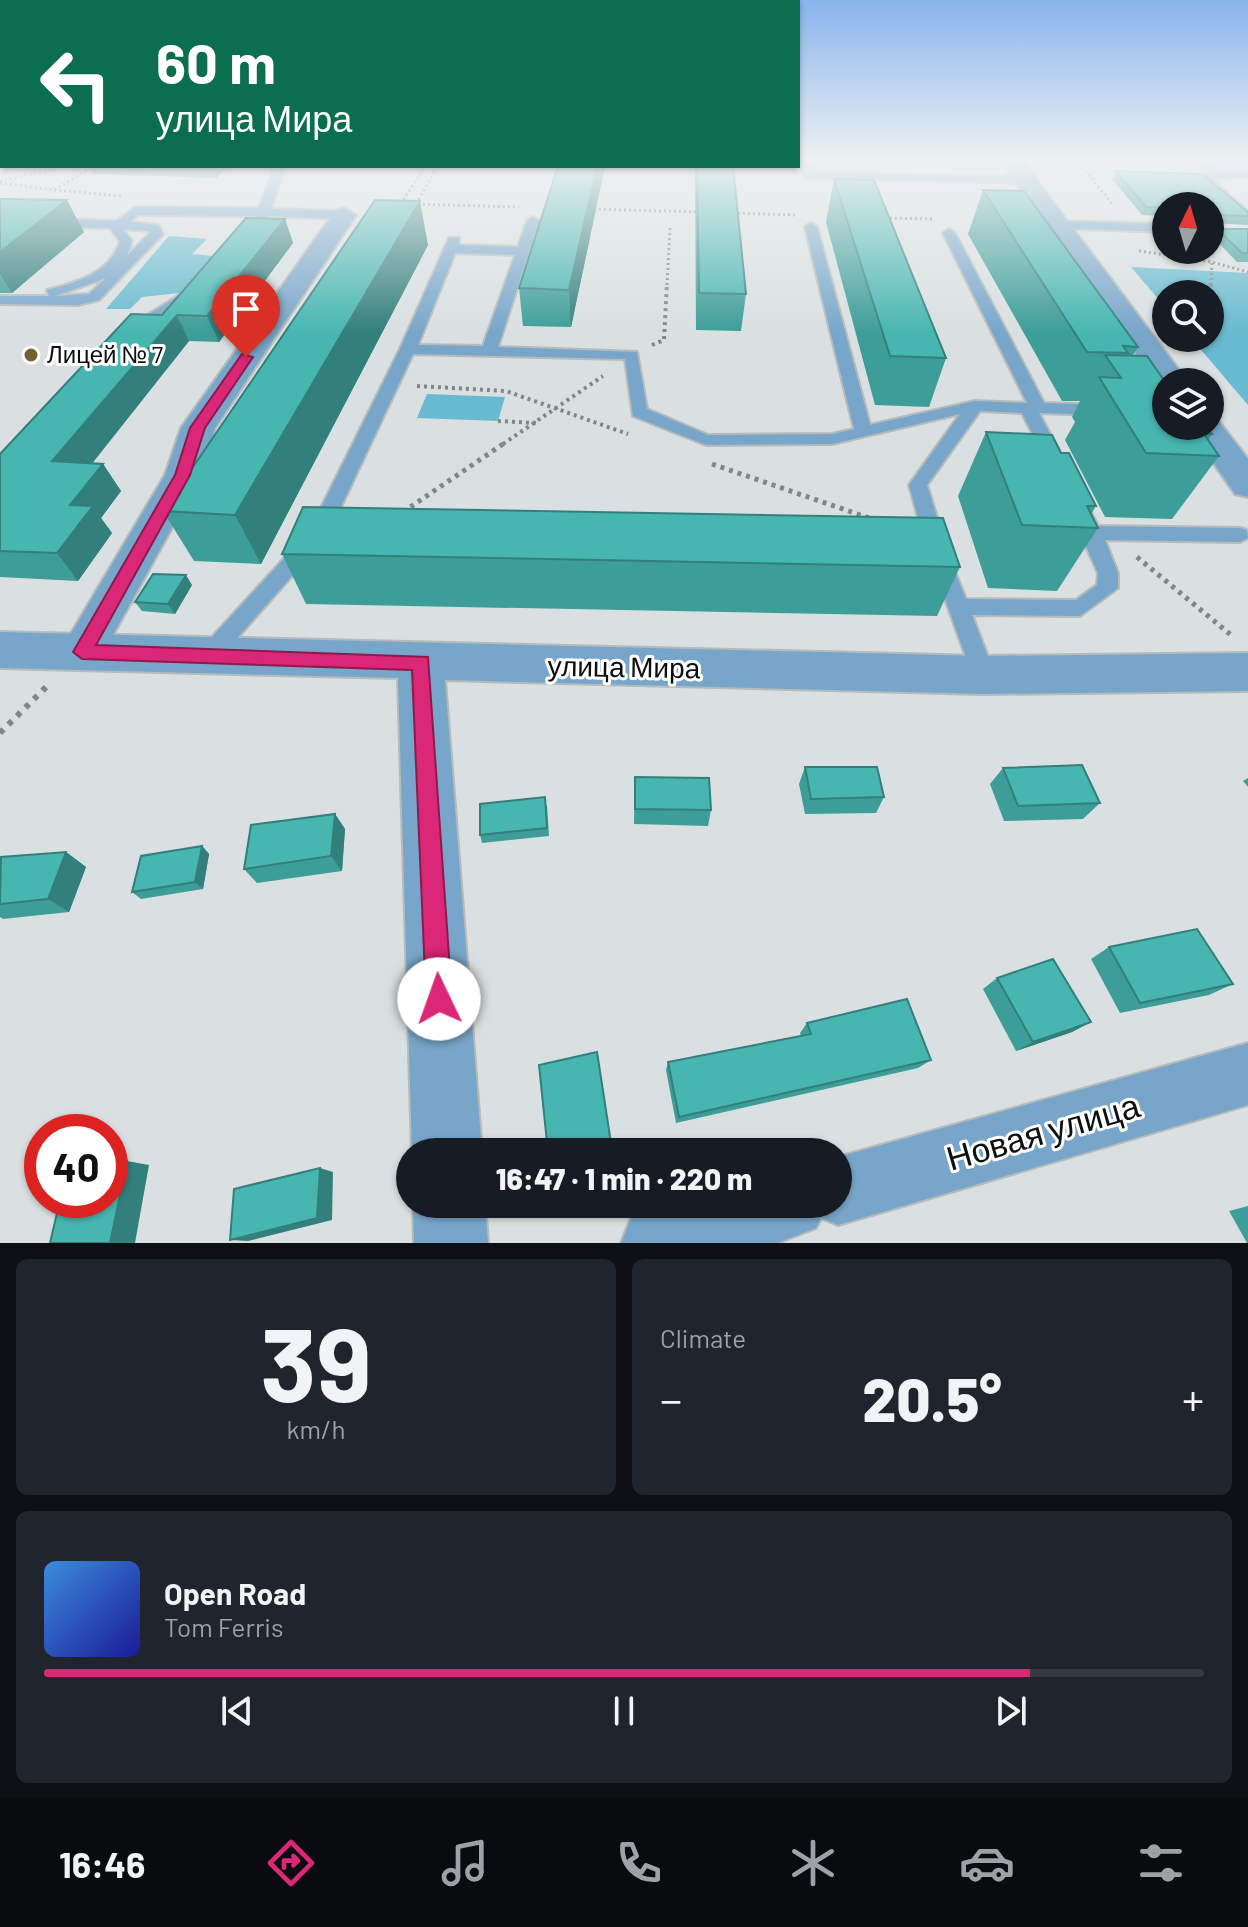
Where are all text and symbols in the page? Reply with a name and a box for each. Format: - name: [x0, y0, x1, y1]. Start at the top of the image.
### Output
- text: 60 m: [156, 28, 276, 95]
- icon: left: [24, 32, 128, 136]
- text: улица Мира: [156, 96, 352, 139]
- north arrow: [1152, 192, 1224, 264]
- map controls: [1152, 192, 1224, 440]
- pin: [212, 275, 280, 357]
- button: search: [1152, 280, 1224, 352]
- icon: arrive: [224, 287, 268, 331]
- place label: Лицей № 7: [47, 339, 163, 368]
- marker: Лицей № 7: [22, 346, 40, 364]
- button: layers: [1152, 368, 1224, 440]
- street label: улица Мира: [547, 648, 701, 684]
- position arrow: [397, 957, 481, 1041]
- street label: Новая улица: [941, 1083, 1144, 1178]
- speed limit sign: 40: [24, 1114, 128, 1218]
- text: 16:47 · 1 min · 220 m: [496, 1160, 752, 1196]
- text: 39: [260, 1298, 372, 1423]
- text: Climate: [660, 1322, 746, 1353]
- text: 20.5°: [862, 1362, 1002, 1434]
- text: −: [660, 1372, 682, 1425]
- text: +: [1182, 1372, 1204, 1425]
- text: km/h: [287, 1413, 345, 1444]
- text: Open Road: [164, 1575, 306, 1611]
- text: Tom Ferris: [164, 1611, 284, 1642]
- icon: previous: [215, 1689, 259, 1733]
- icon: pause: [602, 1689, 646, 1733]
- icon: next: [989, 1689, 1033, 1733]
- icon: directions: [263, 1835, 319, 1891]
- icon: music: [437, 1835, 493, 1891]
- icon: phone: [611, 1835, 667, 1891]
- icon: climate: [785, 1835, 841, 1891]
- icon: car: [959, 1835, 1015, 1891]
- icon: filters: [1133, 1835, 1189, 1891]
- text: 16:46: [59, 1842, 145, 1885]

